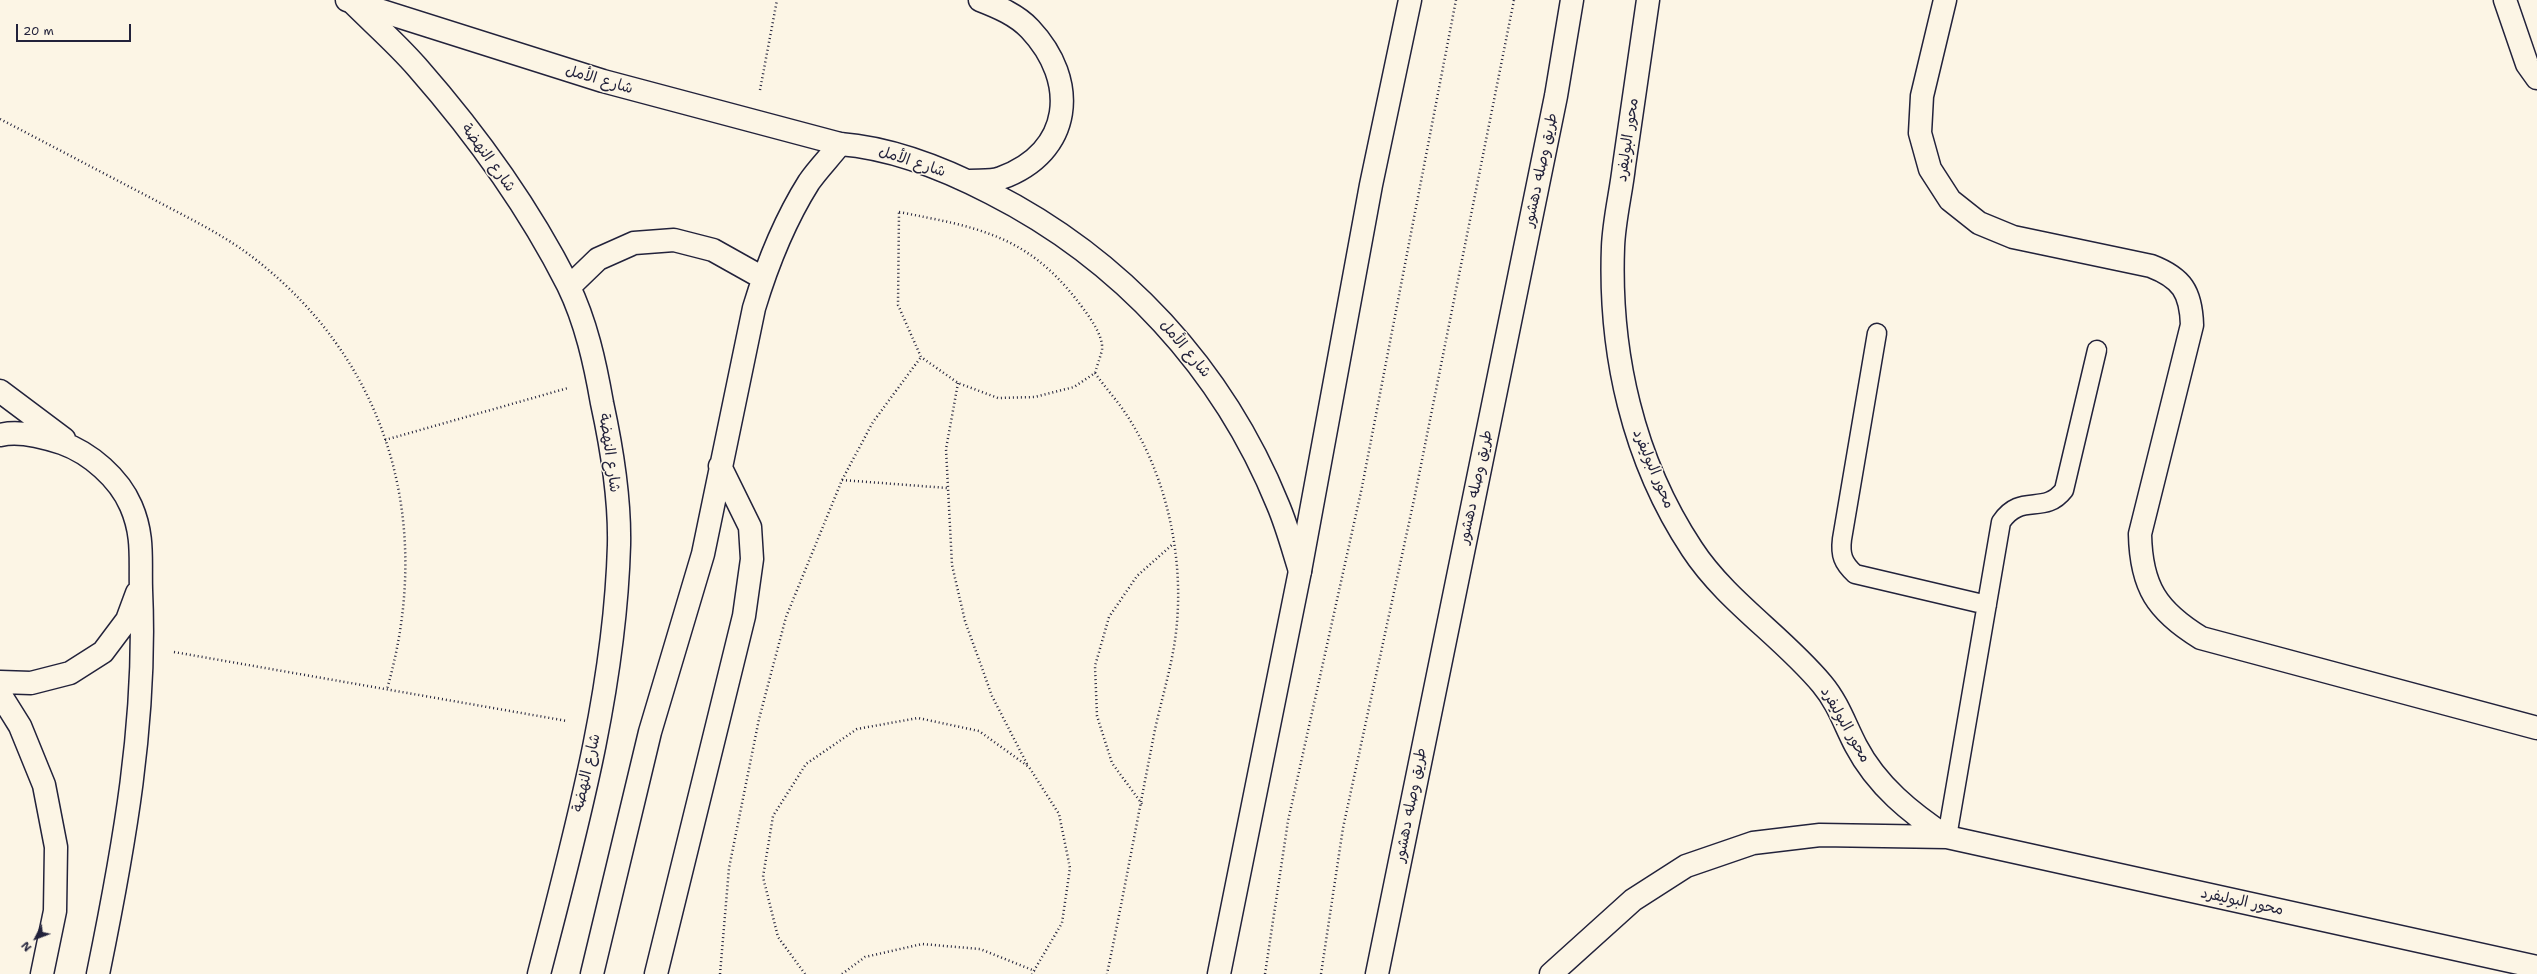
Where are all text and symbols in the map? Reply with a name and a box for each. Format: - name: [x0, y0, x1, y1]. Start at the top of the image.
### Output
- scale bar: [18, 16, 133, 42]
- text: 20 m: [23, 23, 54, 39]
- street label: شارع الأمل: [563, 62, 635, 98]
- street label: محور البوليفرد: [1613, 97, 1643, 183]
- street label: طريق وصله دهشور: [1520, 111, 1562, 229]
- street label: شارع النهضة: [457, 120, 519, 196]
- street label: شارع الأمل: [876, 143, 948, 181]
- street label: شارع الأمل: [1156, 317, 1214, 381]
- street label: شارع النهضة: [595, 412, 623, 494]
- street label: محور البوليفرد: [1628, 427, 1678, 511]
- street label: طريق وصله دهشور: [1455, 428, 1497, 546]
- street label: محور البوليفرد: [1816, 684, 1874, 766]
- street label: شارع النهضة: [569, 732, 605, 814]
- street label: طريق وصله دهشور: [1391, 746, 1431, 864]
- street label: محور البوليفرد: [2199, 884, 2285, 920]
- north arrow: [16, 918, 56, 958]
- text: N: [18, 938, 35, 955]

